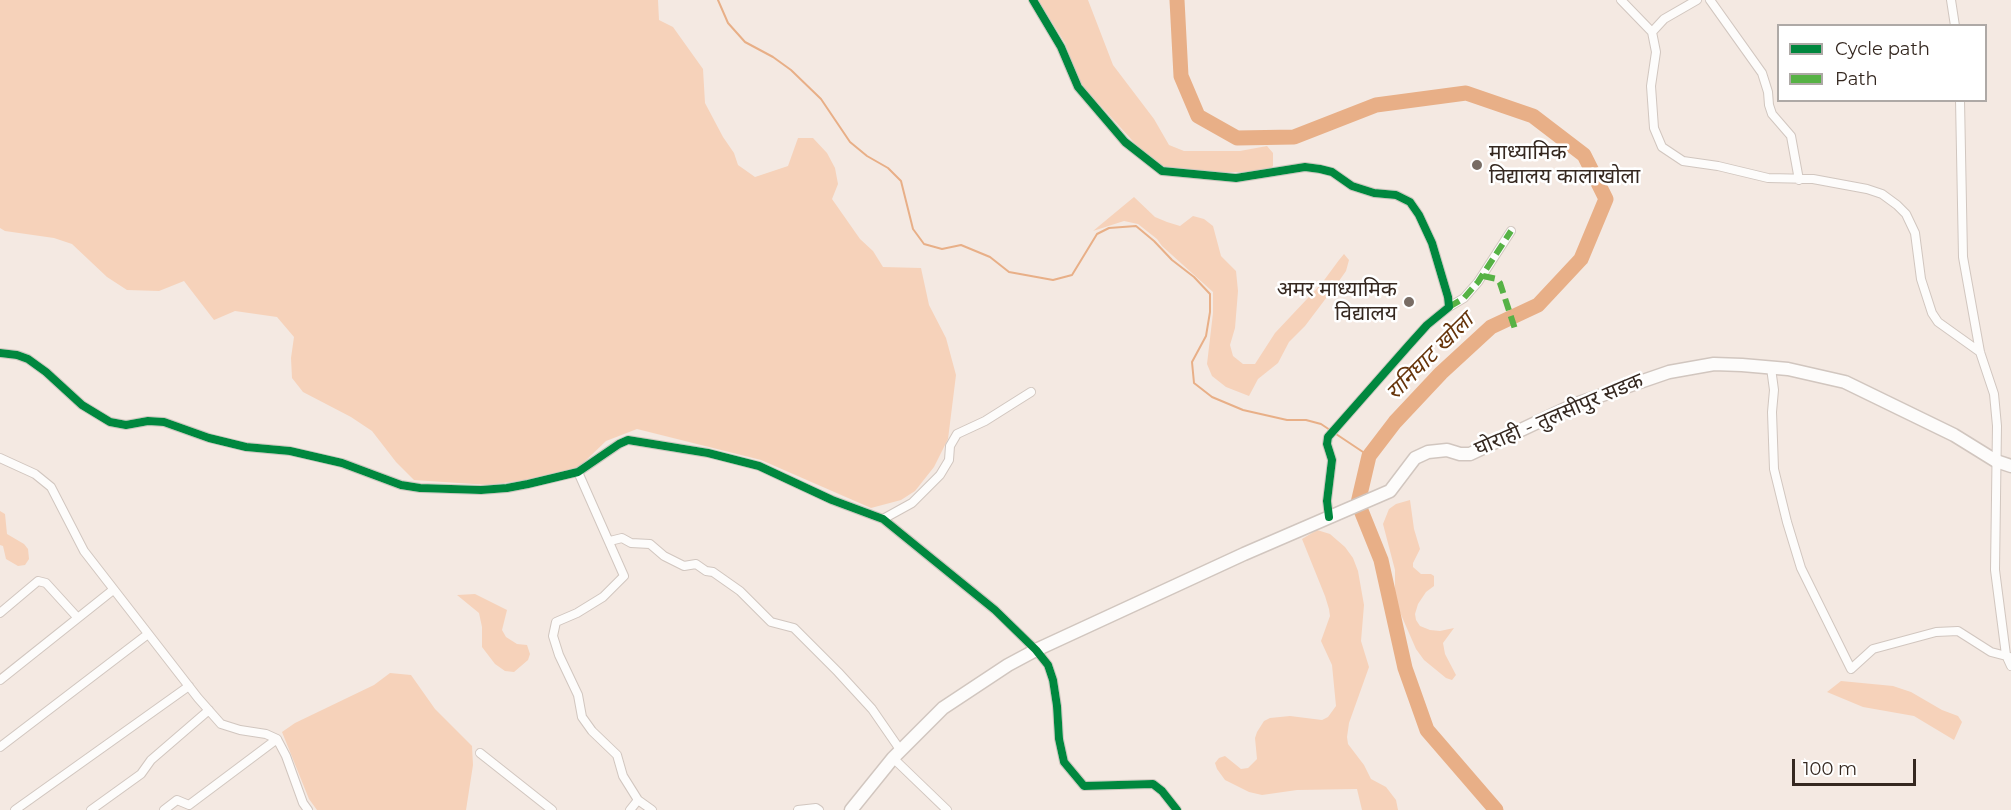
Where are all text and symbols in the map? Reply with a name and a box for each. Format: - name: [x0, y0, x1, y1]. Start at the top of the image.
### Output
- legend: [1777, 24, 1987, 102]
- text: Cycle path: [1835, 38, 1930, 60]
- text: Path: [1835, 68, 1878, 90]
- place label: माध्यामिक विद्यालय कालाखोला: [1489, 140, 1640, 190]
- marker: माध्यामिक विद्यालय कालाखोला: [1470, 158, 1484, 172]
- place label: अमर माध्यामिक विद्यालय: [1277, 277, 1397, 327]
- marker: अमर माध्यामिक विद्यालय: [1402, 295, 1416, 309]
- water label: रानिघाट खोला: [1381, 308, 1479, 406]
- street label: घोराही - तुलसीपुर सडक: [1471, 368, 1647, 462]
- scale bar: [1795, 747, 1920, 785]
- text: 100 m: [1803, 758, 1857, 780]

